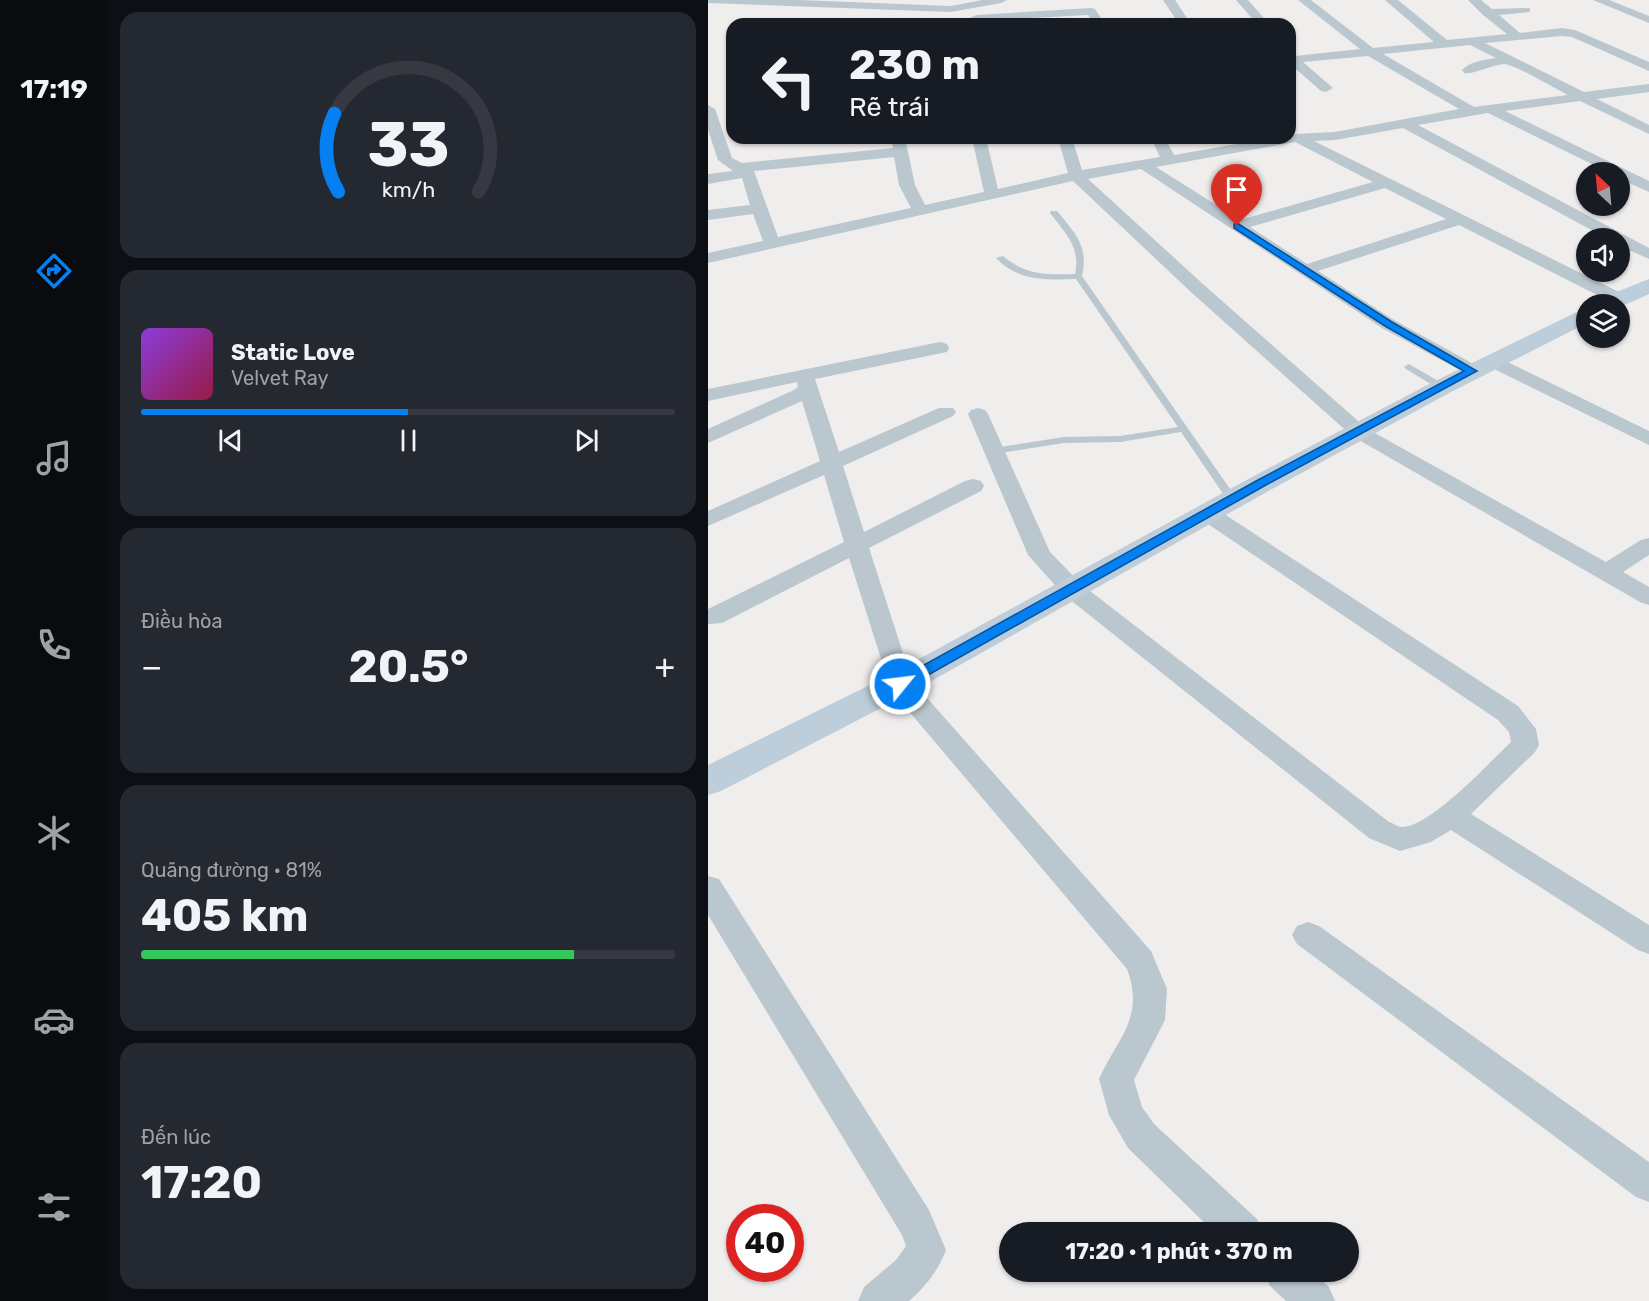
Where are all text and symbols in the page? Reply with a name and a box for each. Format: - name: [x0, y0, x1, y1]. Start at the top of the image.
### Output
- text: 230 m: [849, 40, 980, 90]
- icon: left: [750, 42, 828, 120]
- text: 17:19: [20, 73, 88, 105]
- text: Rẽ trái: [849, 91, 930, 123]
- text: 33: [367, 108, 449, 182]
- north arrow: [1576, 162, 1630, 216]
- map controls: [1576, 162, 1630, 348]
- pin: [1211, 164, 1262, 226]
- icon: arrive: [1220, 173, 1253, 206]
- text: km/h: [381, 177, 435, 202]
- button: sound: [1576, 228, 1630, 282]
- icon: directions: [33, 250, 75, 292]
- button: layers: [1576, 294, 1630, 348]
- text: Static Love: [231, 339, 355, 366]
- text: Velvet Ray: [231, 366, 329, 390]
- icon: previous: [214, 424, 247, 457]
- icon: pause: [392, 424, 425, 457]
- icon: next: [570, 424, 603, 457]
- icon: music: [33, 437, 75, 479]
- text: Điều hòa: [141, 609, 223, 633]
- icon: phone: [33, 624, 75, 666]
- text: 20.5°: [349, 640, 468, 693]
- text: −: [141, 647, 162, 686]
- text: +: [654, 647, 675, 686]
- position arrow: [868, 652, 932, 716]
- icon: climate: [33, 812, 75, 854]
- text: Quãng đường · 81%: [141, 858, 322, 882]
- text: 405 km: [141, 889, 309, 942]
- icon: car: [33, 999, 75, 1041]
- text: Đến lúc: [141, 1125, 211, 1149]
- text: 17:20: [141, 1156, 262, 1209]
- icon: filters: [33, 1186, 75, 1228]
- speed limit sign: 40: [726, 1204, 804, 1282]
- text: 17:20 · 1 phút · 370 m: [1065, 1238, 1293, 1265]

